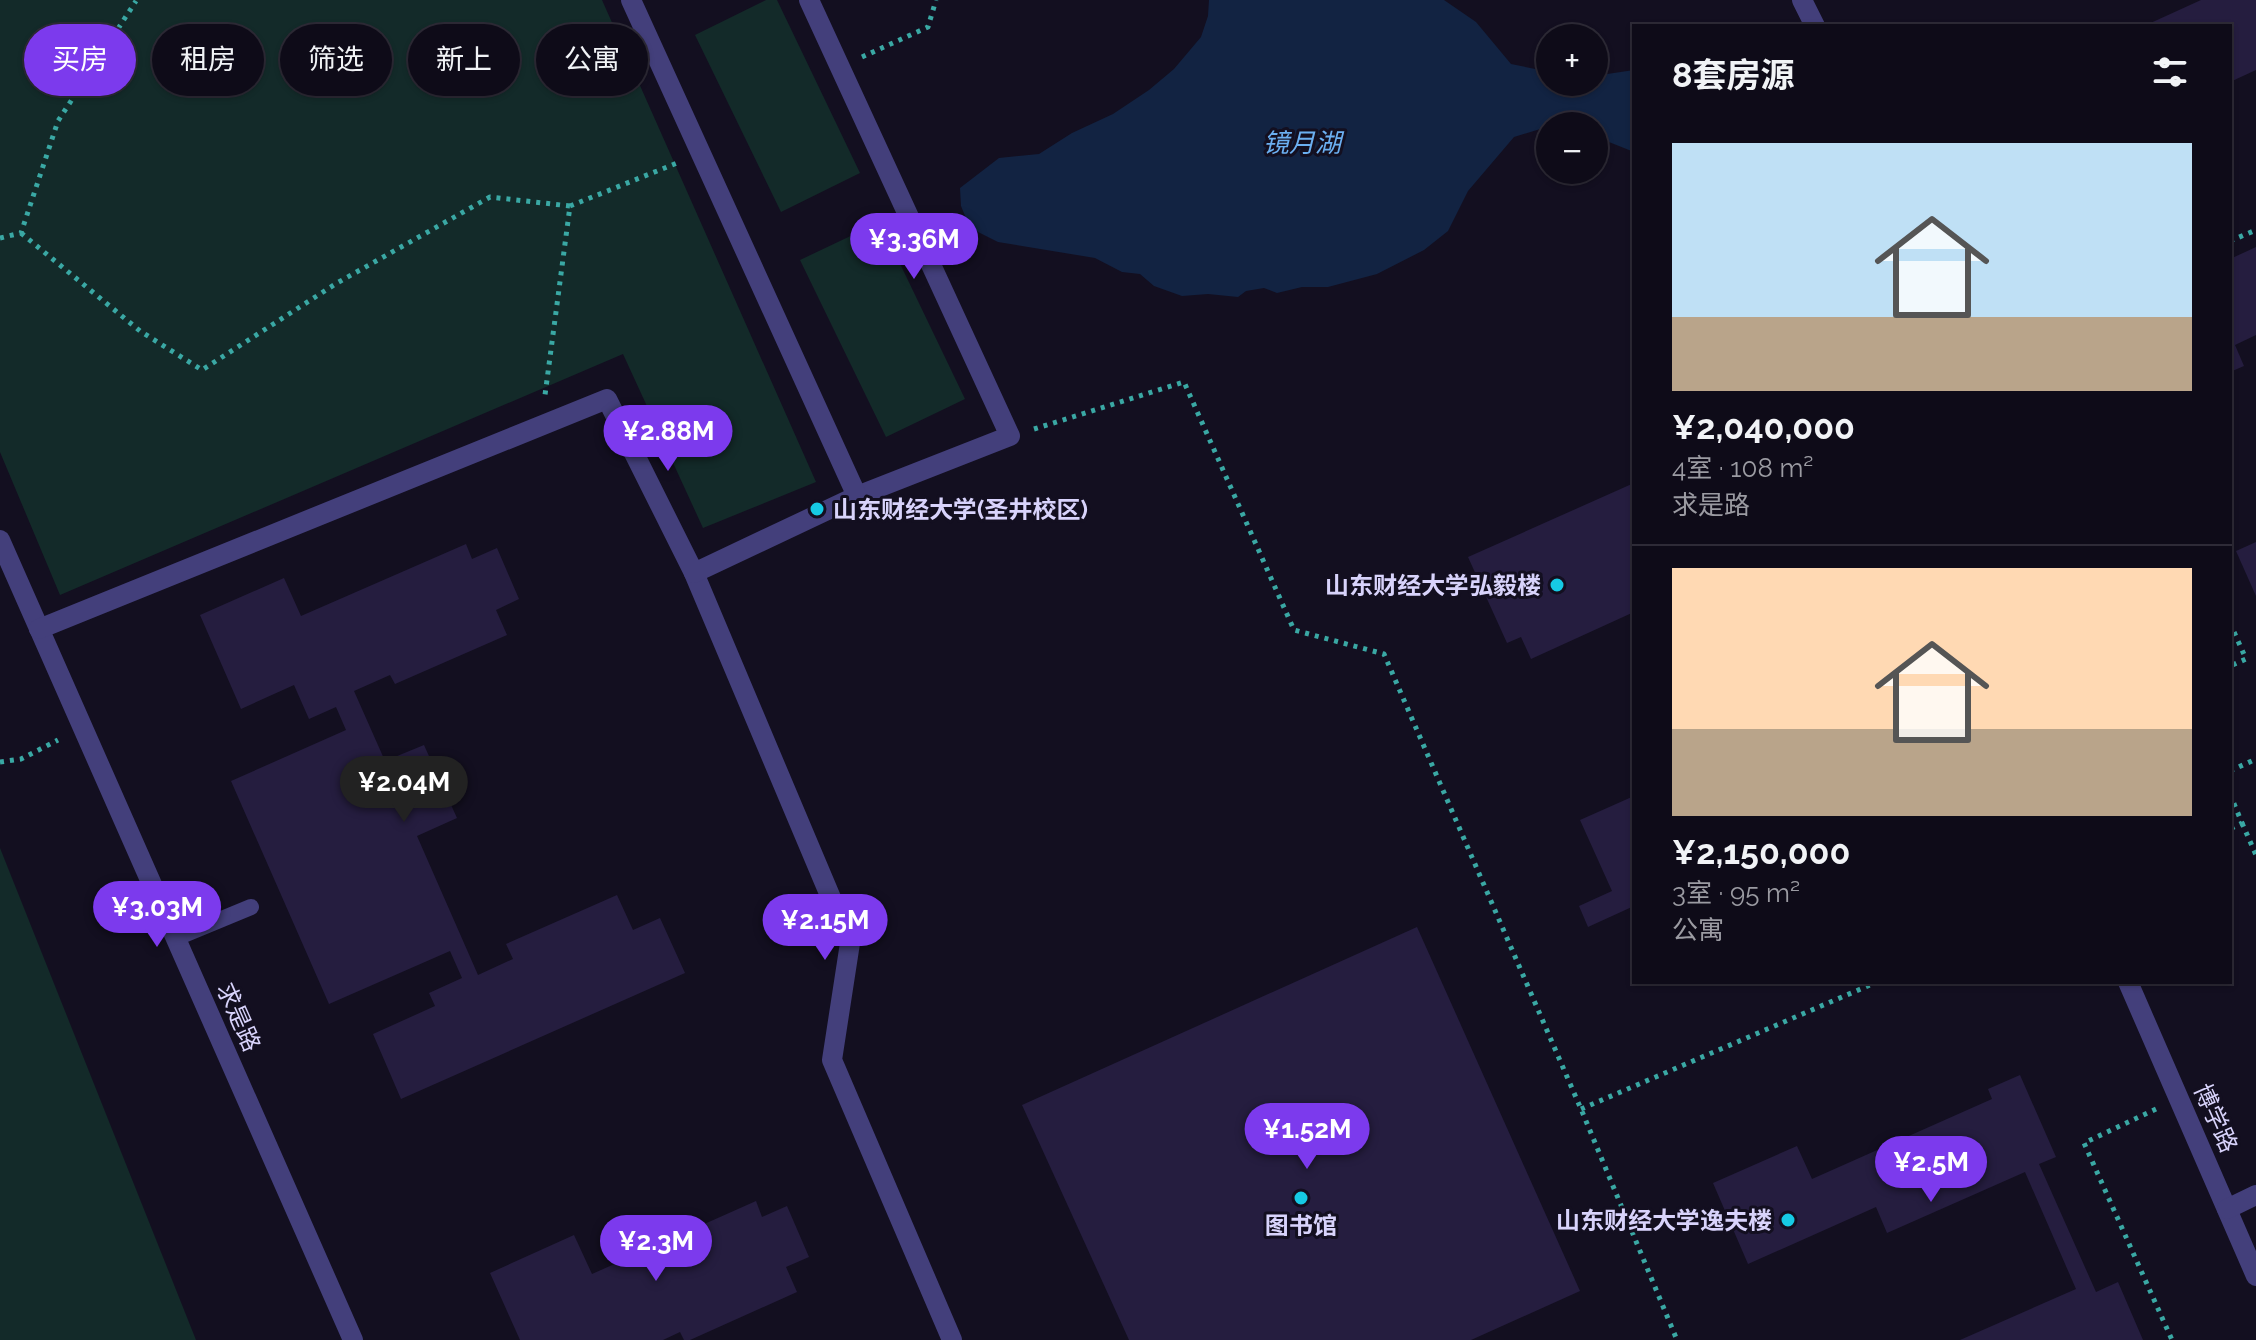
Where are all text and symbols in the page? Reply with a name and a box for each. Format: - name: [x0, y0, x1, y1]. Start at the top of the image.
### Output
- chip: 买房: [24, 24, 136, 96]
- chip: 租房: [152, 24, 264, 96]
- chip: 筛选: [280, 24, 392, 96]
- chip: 新上: [408, 24, 520, 96]
- chip: 公寓: [536, 24, 648, 96]
- map controls: [1536, 24, 1608, 184]
- button: +: [1536, 24, 1608, 96]
- icon: filters: [2148, 50, 2192, 94]
- text: 8套房源: [1672, 55, 1795, 95]
- button: −: [1536, 112, 1608, 184]
- water label: 镜月湖: [1263, 128, 1345, 158]
- icon: home: [1860, 195, 2004, 339]
- pin: ¥3.36M: [849, 213, 979, 281]
- text: ¥3.36M: [868, 224, 960, 254]
- pin: ¥2.88M: [603, 405, 733, 473]
- text: ¥2,040,000: [1672, 407, 1855, 447]
- text: ¥2.88M: [622, 416, 714, 446]
- text: 4室 · 108 m²: [1672, 453, 1813, 483]
- text: 求是路: [1672, 490, 1750, 520]
- place label: 山东财经大学(圣井校区): [833, 495, 1088, 524]
- marker: 山东财经大学(圣井校区): [808, 500, 826, 518]
- place label: 山东财经大学弘毅楼: [1325, 571, 1541, 600]
- marker: 山东财经大学弘毅楼: [1548, 576, 1566, 594]
- icon: home: [1860, 620, 2004, 764]
- pin: ¥2.04M: [339, 756, 469, 824]
- text: ¥2.04M: [358, 767, 450, 797]
- text: ¥2,150,000: [1672, 832, 1850, 872]
- text: 3室 · 95 m²: [1672, 878, 1800, 908]
- pin: ¥3.03M: [92, 881, 222, 949]
- text: ¥3.03M: [111, 892, 203, 922]
- pin: ¥2.15M: [760, 894, 890, 962]
- text: ¥2.15M: [781, 905, 869, 935]
- text: 公寓: [1672, 915, 1724, 945]
- street label: 求是路: [211, 978, 267, 1056]
- street label: 博学路: [2188, 1079, 2244, 1157]
- pin: ¥1.52M: [1242, 1103, 1372, 1171]
- text: ¥1.52M: [1263, 1114, 1351, 1144]
- pin: ¥2.5M: [1875, 1136, 1987, 1204]
- text: ¥2.5M: [1893, 1147, 1969, 1177]
- marker: 图书馆: [1292, 1189, 1310, 1207]
- place label: 山东财经大学逸夫楼: [1556, 1206, 1772, 1235]
- place label: 图书馆: [1265, 1211, 1337, 1240]
- marker: 山东财经大学逸夫楼: [1779, 1211, 1797, 1229]
- pin: ¥2.3M: [600, 1215, 712, 1283]
- text: ¥2.3M: [618, 1226, 694, 1256]

